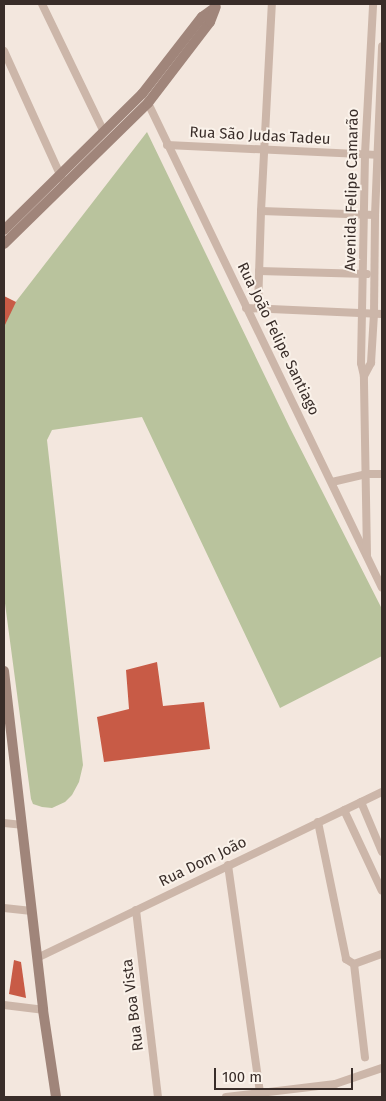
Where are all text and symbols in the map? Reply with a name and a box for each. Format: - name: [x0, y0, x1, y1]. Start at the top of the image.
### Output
- street label: Avenida Felipe Camarão: [342, 109, 362, 271]
- street label: Rua São Judas Tadeu: [189, 123, 331, 149]
- street label: Rua João Felipe Santiago: [233, 260, 323, 418]
- street label: Rua Dom João: [156, 833, 250, 891]
- street label: Rua Boa Vista: [118, 958, 148, 1052]
- scale bar: [216, 1058, 355, 1090]
- text: 100 m: [222, 1068, 262, 1086]

